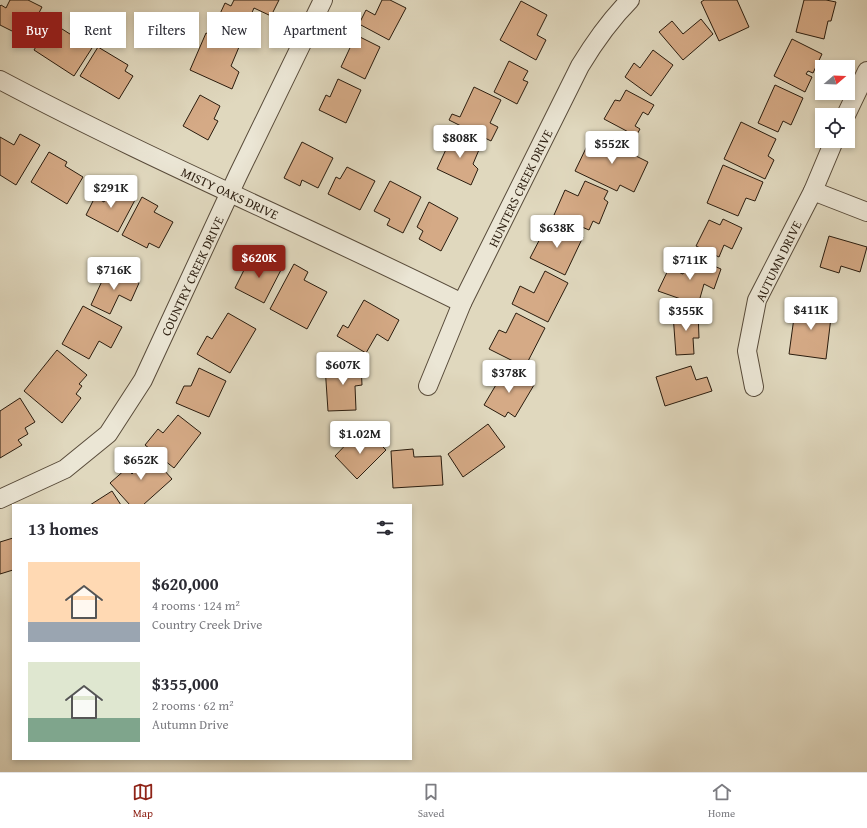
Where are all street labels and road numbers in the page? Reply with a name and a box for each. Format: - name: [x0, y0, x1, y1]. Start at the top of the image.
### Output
- street label: HUNTERS CREEK DRIVE: [484, 126, 557, 250]
- street label: MISTY OAKS DRIVE: [178, 162, 282, 225]
- street label: COUNTRY CREEK DRIVE: [156, 213, 229, 339]
- street label: AUTUMN DRIVE: [751, 217, 807, 305]

